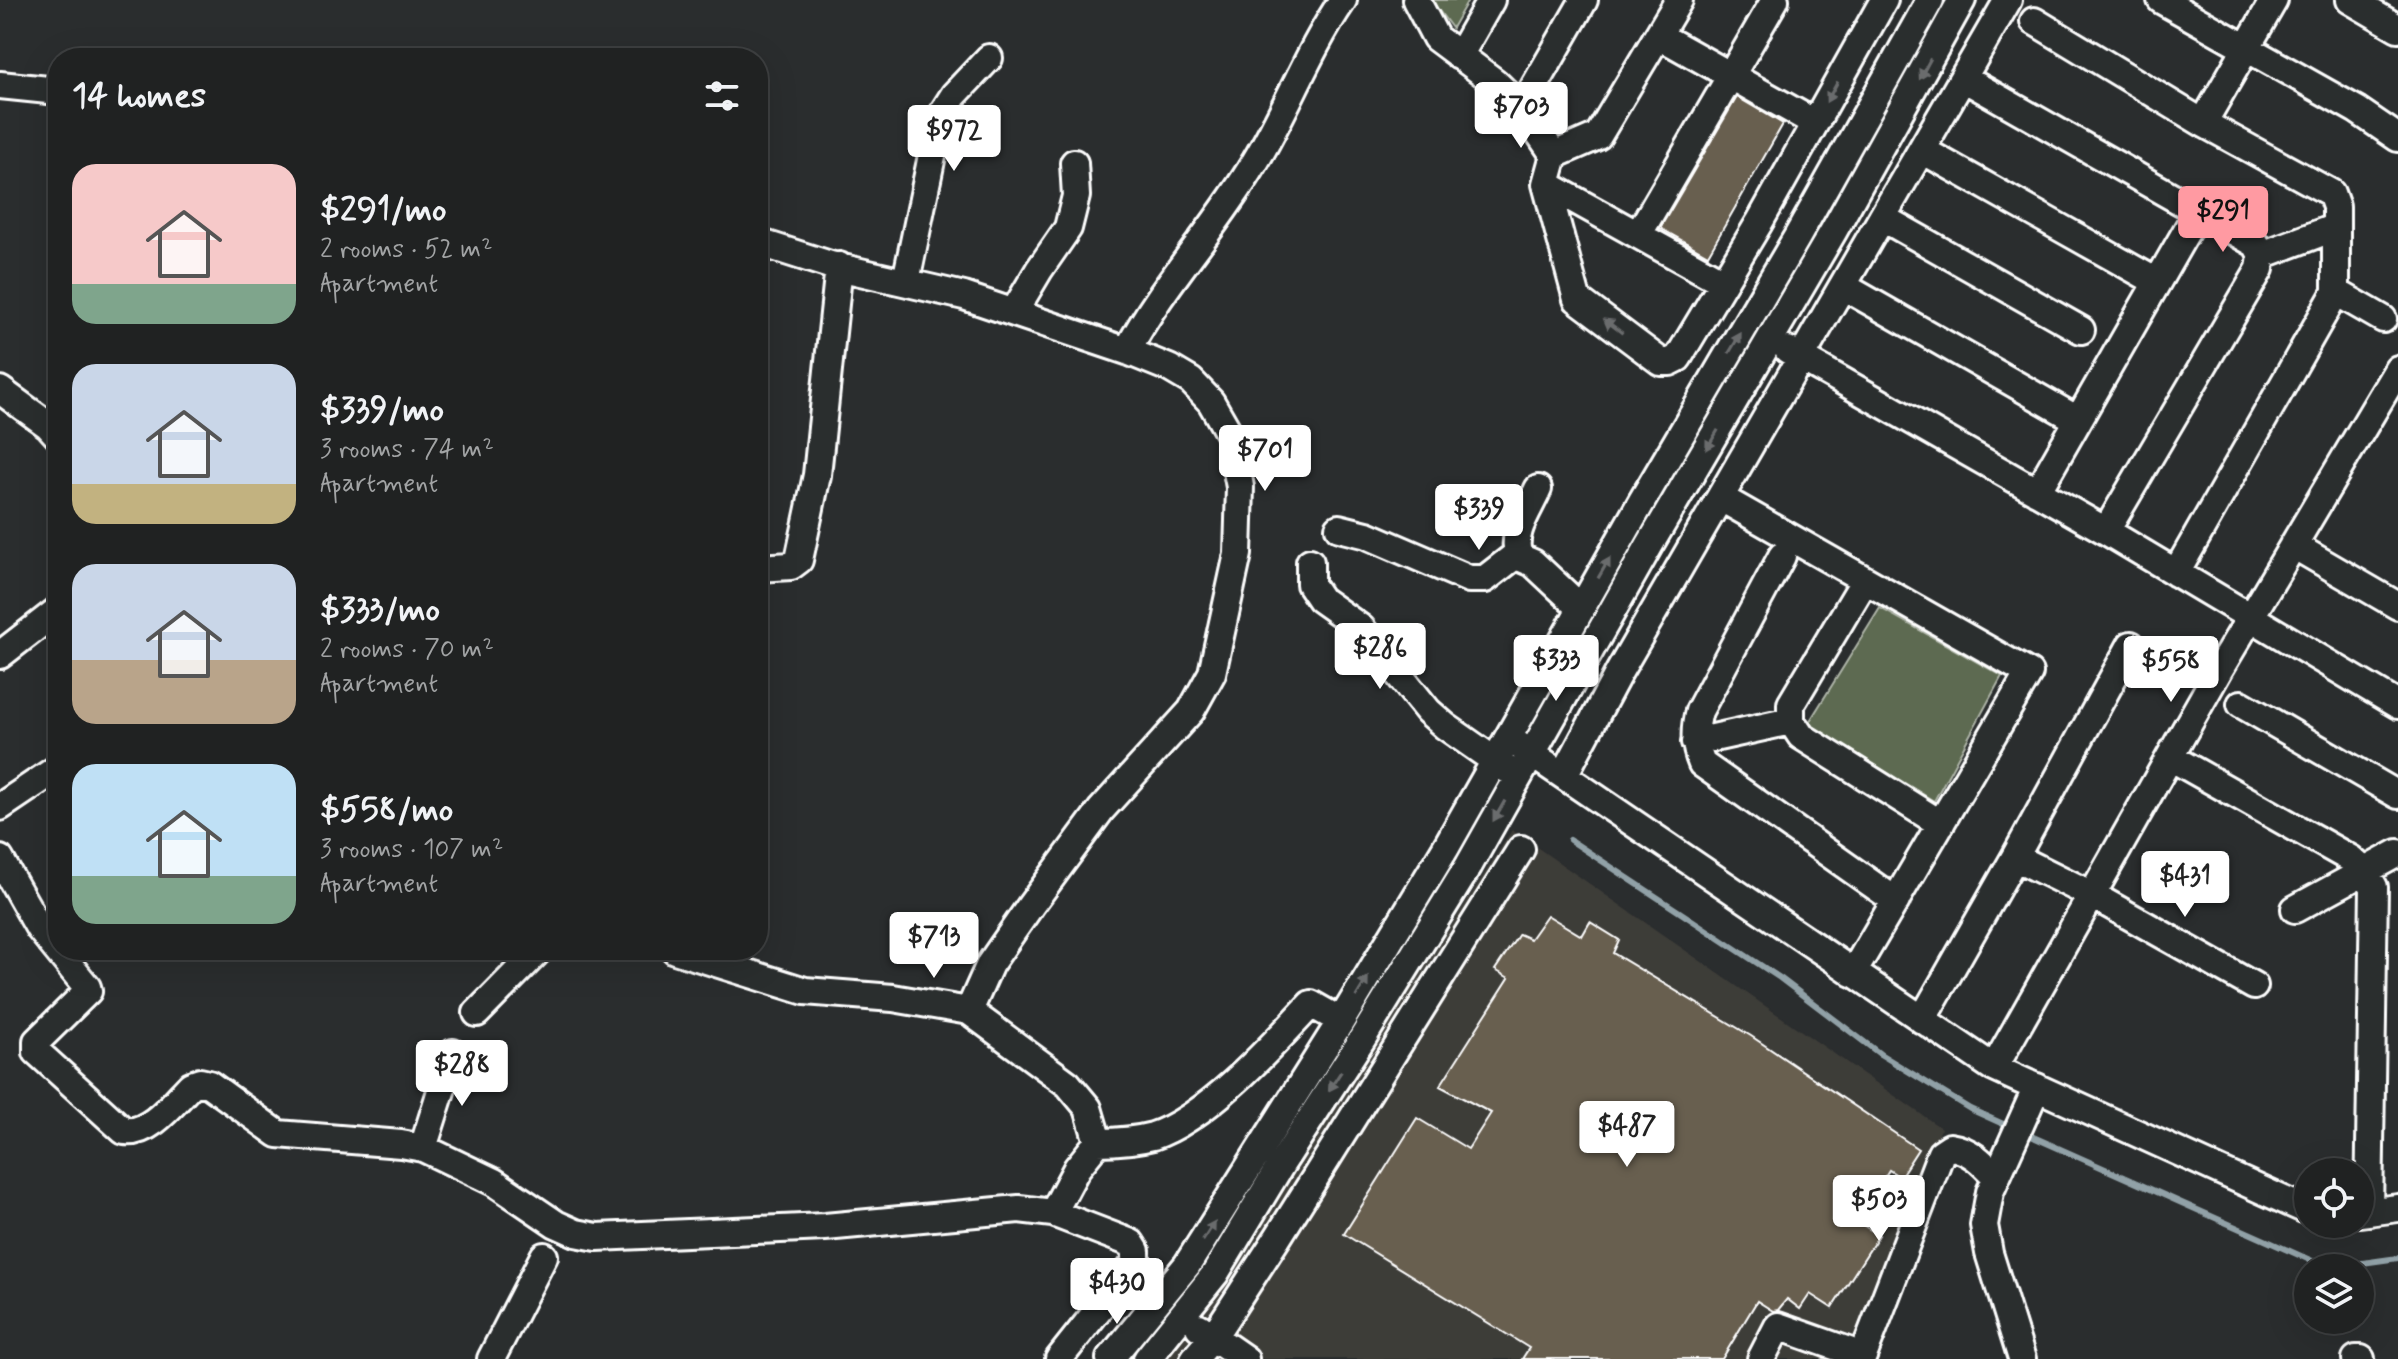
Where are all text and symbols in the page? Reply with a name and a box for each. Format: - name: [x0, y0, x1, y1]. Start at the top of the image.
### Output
- one-way arrow: [1918, 57, 1931, 80]
- text: 14 homes: [72, 74, 206, 119]
- icon: filters: [700, 74, 744, 118]
- one-way arrow: [1825, 81, 1839, 104]
- pin: $703: [1474, 82, 1568, 150]
- text: $703: [1493, 91, 1549, 125]
- pin: $972: [907, 105, 1001, 173]
- text: $972: [926, 114, 982, 148]
- pin: $291: [2176, 186, 2270, 254]
- text: $291/mo: [320, 188, 447, 233]
- text: $291: [2196, 195, 2250, 229]
- icon: home: [136, 196, 232, 292]
- text: 2 rooms · 52 m²: [320, 233, 492, 267]
- text: Apartment: [320, 267, 438, 301]
- one-way arrow: [1602, 318, 1624, 334]
- one-way arrow: [1728, 332, 1742, 354]
- text: $339/mo: [320, 388, 444, 433]
- icon: home: [136, 396, 232, 492]
- pin: $701: [1218, 425, 1312, 493]
- one-way arrow: [1705, 429, 1719, 451]
- text: 3 rooms · 74 m²: [320, 433, 494, 467]
- text: $701: [1237, 434, 1293, 468]
- text: Apartment: [320, 467, 438, 501]
- pin: $339: [1432, 484, 1526, 552]
- text: $339: [1453, 493, 1505, 527]
- one-way arrow: [1597, 557, 1611, 579]
- text: $333/mo: [320, 588, 440, 633]
- icon: home: [136, 596, 232, 692]
- pin: $286: [1333, 623, 1427, 691]
- text: $286: [1353, 632, 1407, 666]
- text: 2 rooms · 70 m²: [320, 633, 494, 667]
- pin: $333: [1509, 635, 1603, 703]
- pin: $558: [2124, 636, 2218, 704]
- text: $333: [1532, 644, 1580, 678]
- text: $558: [2142, 645, 2200, 679]
- text: Apartment: [320, 667, 438, 701]
- text: $558/mo: [320, 788, 453, 833]
- icon: home: [136, 796, 232, 892]
- one-way arrow: [1492, 800, 1506, 823]
- text: 3 rooms · 107 m²: [320, 833, 503, 867]
- pin: $431: [2138, 851, 2232, 919]
- text: $431: [2159, 860, 2211, 894]
- text: Apartment: [320, 867, 438, 901]
- pin: $713: [887, 912, 981, 980]
- text: $713: [908, 921, 960, 955]
- one-way arrow: [1355, 976, 1369, 998]
- pin: $288: [415, 1040, 509, 1108]
- text: $288: [434, 1049, 490, 1083]
- one-way arrow: [1328, 1070, 1342, 1092]
- pin: $487: [1580, 1101, 1674, 1169]
- text: $487: [1597, 1110, 1657, 1144]
- map controls: [2294, 1158, 2374, 1334]
- button: locate: [2294, 1158, 2374, 1238]
- pin: $503: [1832, 1175, 1926, 1243]
- text: $503: [1851, 1184, 1907, 1218]
- one-way arrow: [1201, 1220, 1215, 1242]
- button: layers: [2294, 1254, 2374, 1334]
- pin: $430: [1070, 1258, 1164, 1326]
- text: $430: [1088, 1267, 1146, 1301]

